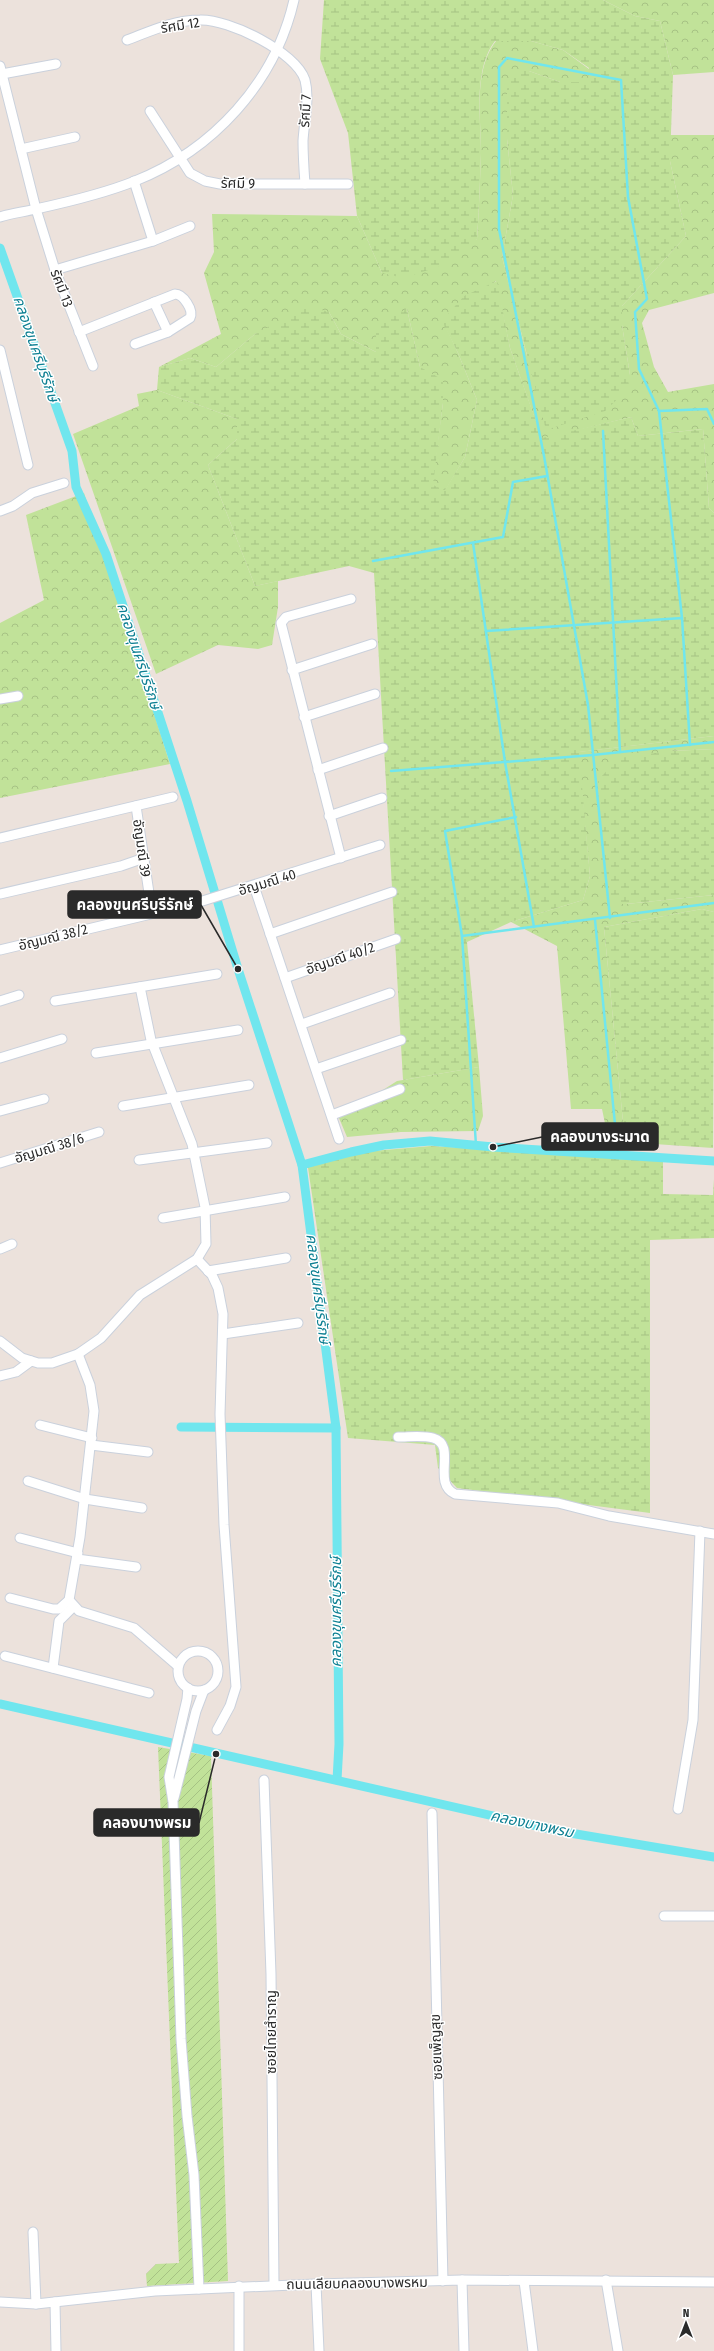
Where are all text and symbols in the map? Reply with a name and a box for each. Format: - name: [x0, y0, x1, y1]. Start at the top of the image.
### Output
- street label: รัศมี 12: [159, 14, 201, 37]
- street label: รัศมี 7: [296, 94, 315, 128]
- street label: รัศมี 9: [221, 175, 255, 192]
- street label: รัศมี 13: [47, 267, 77, 310]
- water label: คลองขุนศรีบุรีรักษ์: [9, 294, 63, 407]
- water label: คลองขุนศรีบุรีรักษ์: [113, 600, 166, 714]
- street label: อัญมณี 39: [129, 818, 154, 878]
- street label: อัญมณี 40: [236, 866, 298, 899]
- callout: คลองขุนศรีบุรีรักษ์: [68, 891, 201, 918]
- text: คลองขุนศรีบุรีรักษ์: [77, 896, 193, 914]
- street label: อัญมณี 38/2: [17, 921, 90, 954]
- street label: อัญมณี 40/2: [304, 939, 377, 978]
- callout: คลองบางระมาด: [542, 1123, 658, 1150]
- text: คลองบางระมาด: [550, 1128, 650, 1146]
- street label: อัญมณี 38/6: [12, 1130, 86, 1167]
- water label: คลองขุนศรีบุรีรักษ์: [302, 1233, 334, 1348]
- water label: คลองขุนศรีบุรีรักษ์: [327, 1554, 345, 1667]
- water label: คลองบางพรม: [489, 1806, 577, 1842]
- callout: คลองบางพรม: [94, 1809, 199, 1836]
- text: คลองบางพรม: [102, 1814, 192, 1832]
- street label: ซอยไทยสำราญ: [263, 1990, 280, 2074]
- street label: ซอยเพ็ญสุข: [427, 2014, 446, 2080]
- street label: ถนนเลียบคลองบางพรหม: [286, 2274, 428, 2293]
- north arrow: [666, 2303, 706, 2343]
- text: N: [683, 2307, 689, 2320]

